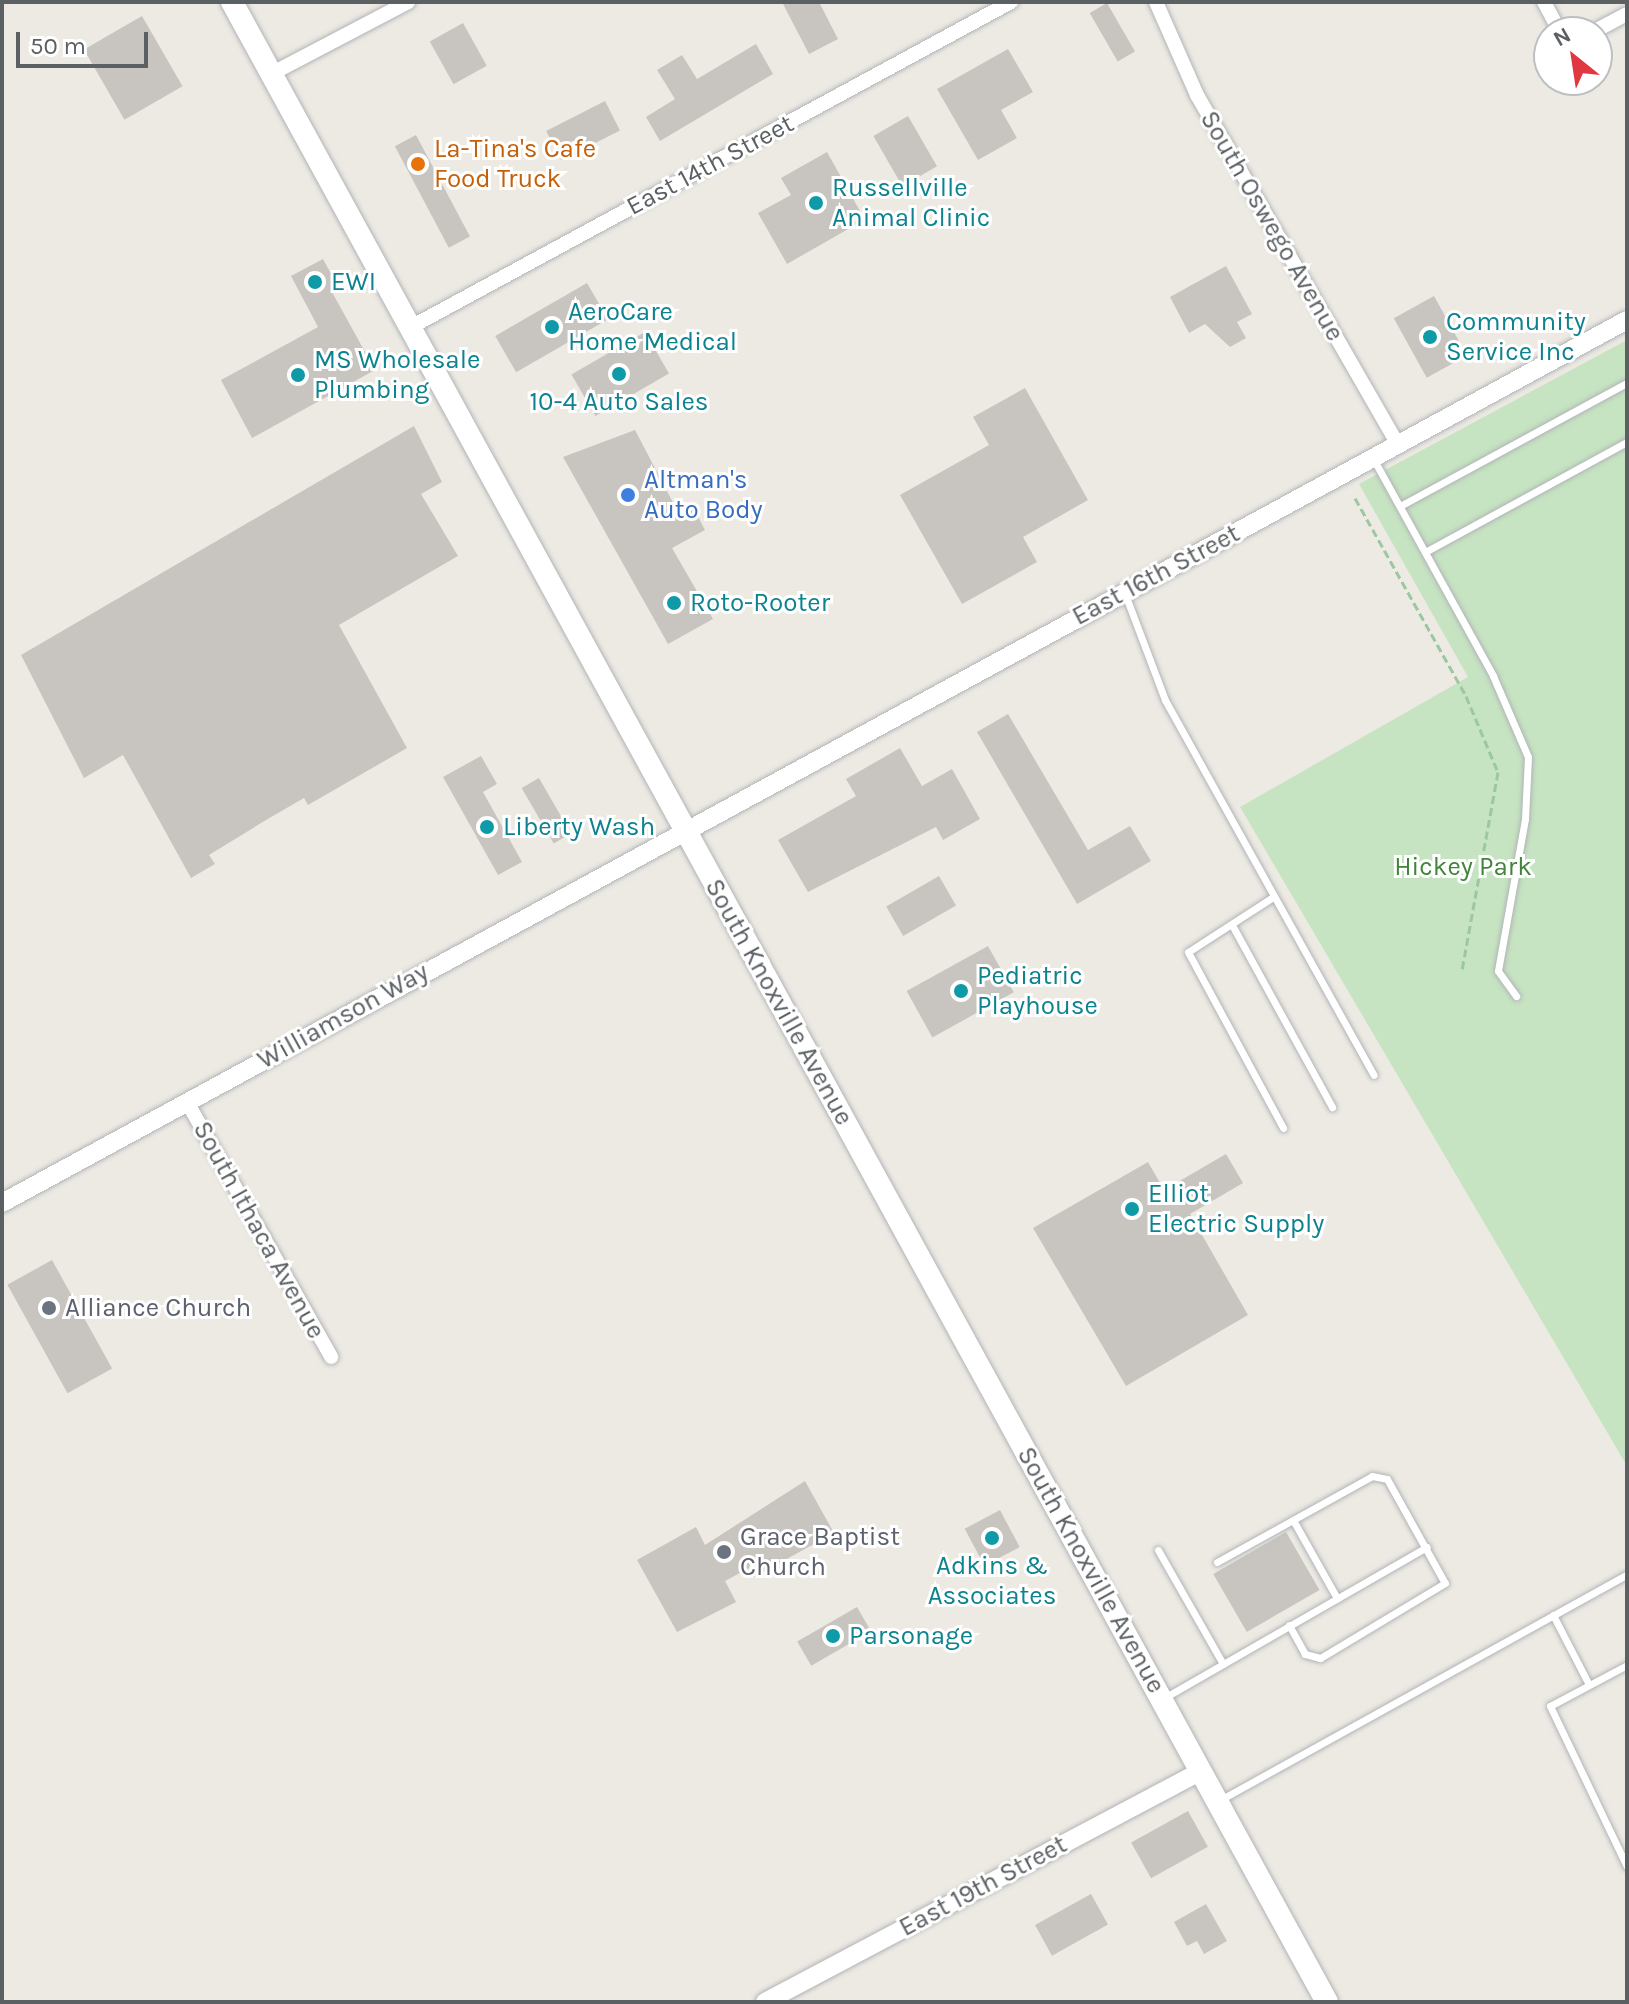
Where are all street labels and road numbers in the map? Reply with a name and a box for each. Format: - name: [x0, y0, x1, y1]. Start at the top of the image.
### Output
- street label: South Oswego Avenue: [1193, 105, 1351, 347]
- street label: East 14th Street: [621, 108, 799, 222]
- street label: East 16th Street: [1067, 518, 1245, 632]
- street label: South Knoxville Avenue: [698, 873, 860, 1131]
- street label: Williamson Way: [252, 956, 434, 1076]
- street label: South Ithaca Avenue: [186, 1116, 332, 1344]
- street label: South Knoxville Avenue: [1010, 1441, 1172, 1699]
- street label: East 19th Street: [894, 1829, 1072, 1943]

